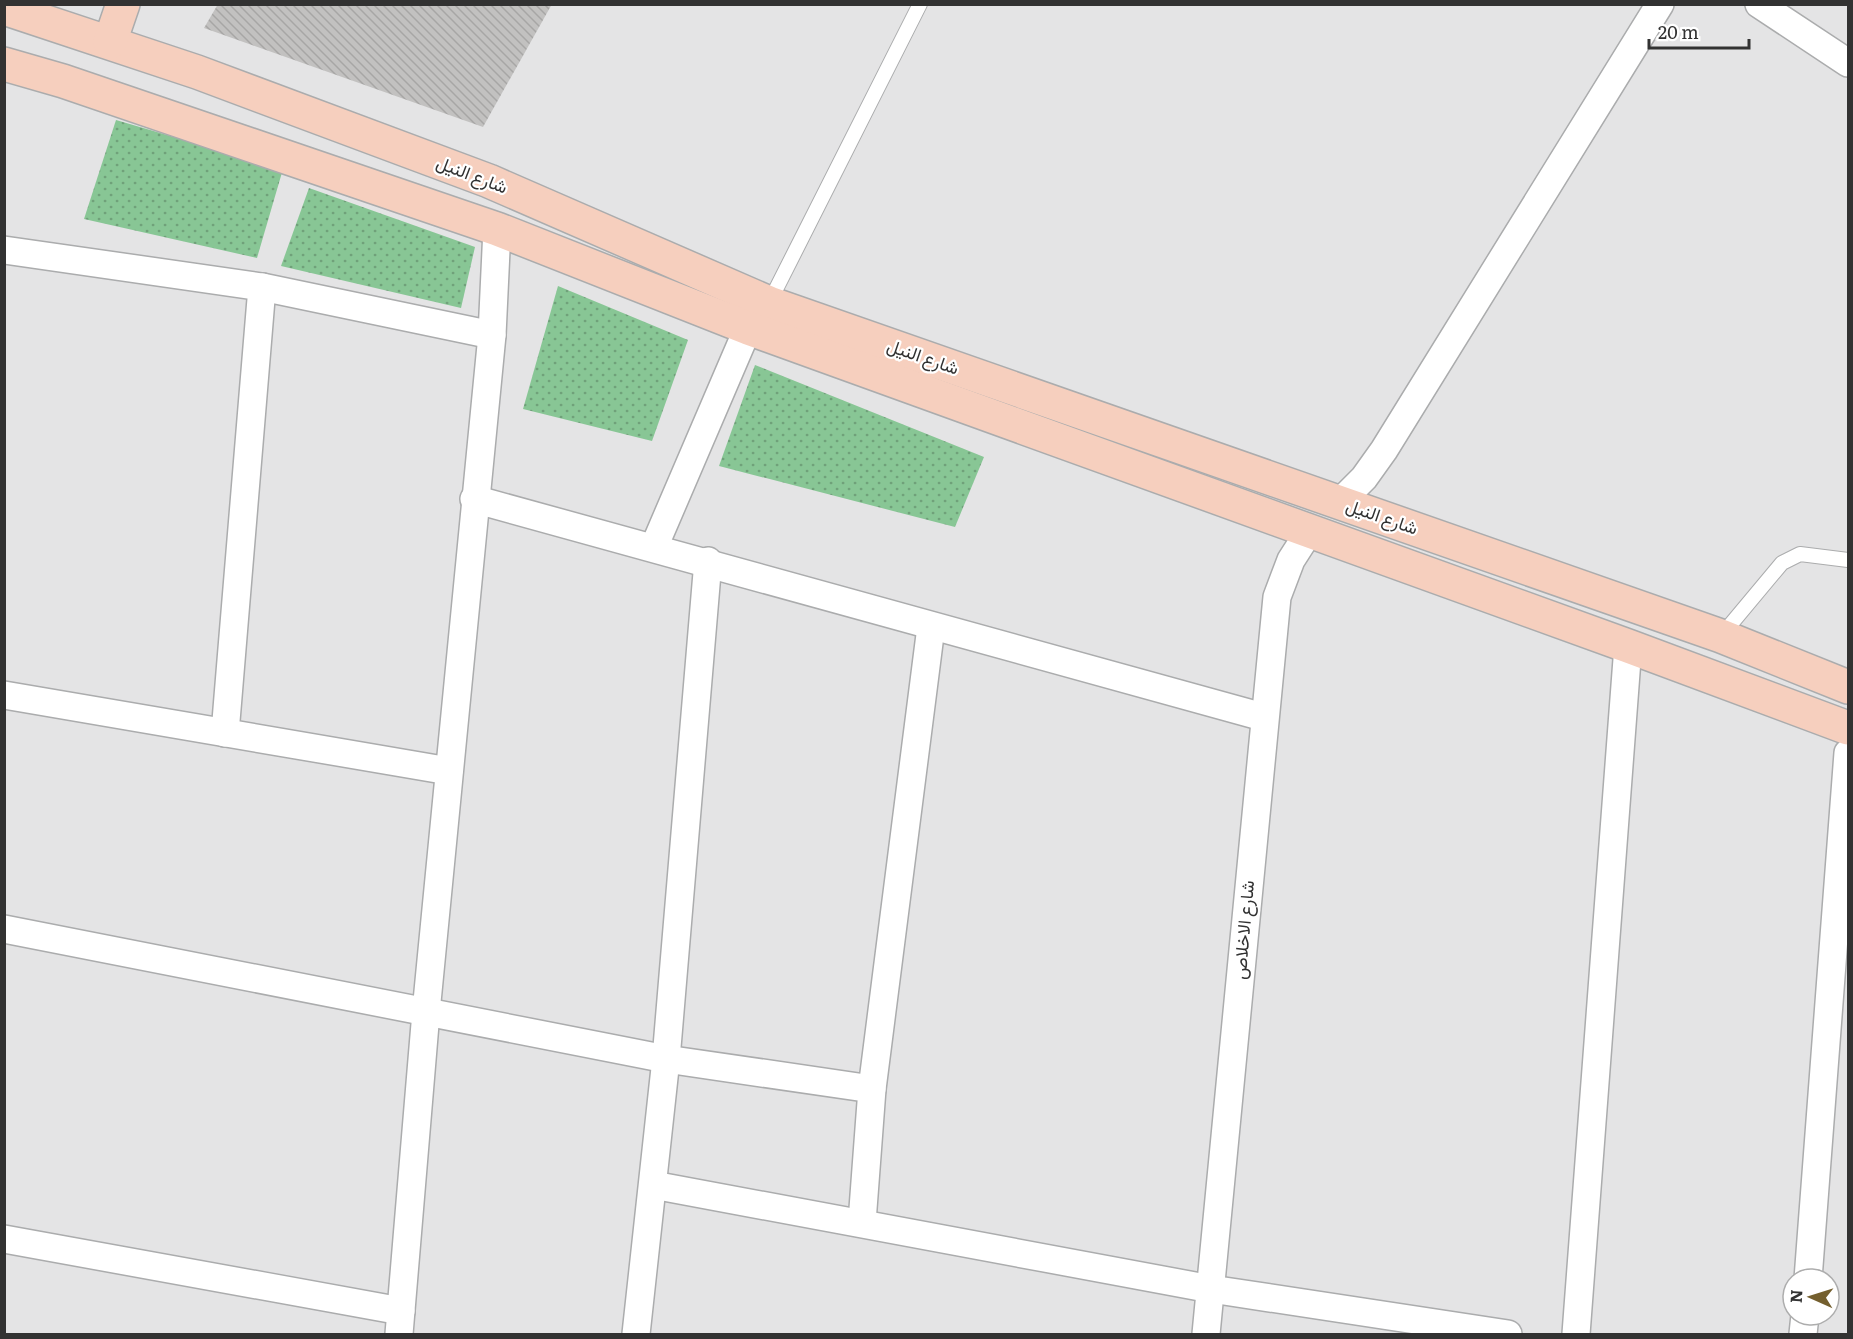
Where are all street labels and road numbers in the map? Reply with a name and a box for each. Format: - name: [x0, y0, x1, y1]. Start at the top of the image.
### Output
- street label: شارع النيل: [433, 148, 512, 200]
- street label: شارع النيل: [884, 331, 963, 380]
- street label: شارع النيل: [1343, 491, 1422, 540]
- street label: شارع الاخلاص: [1225, 879, 1260, 981]

